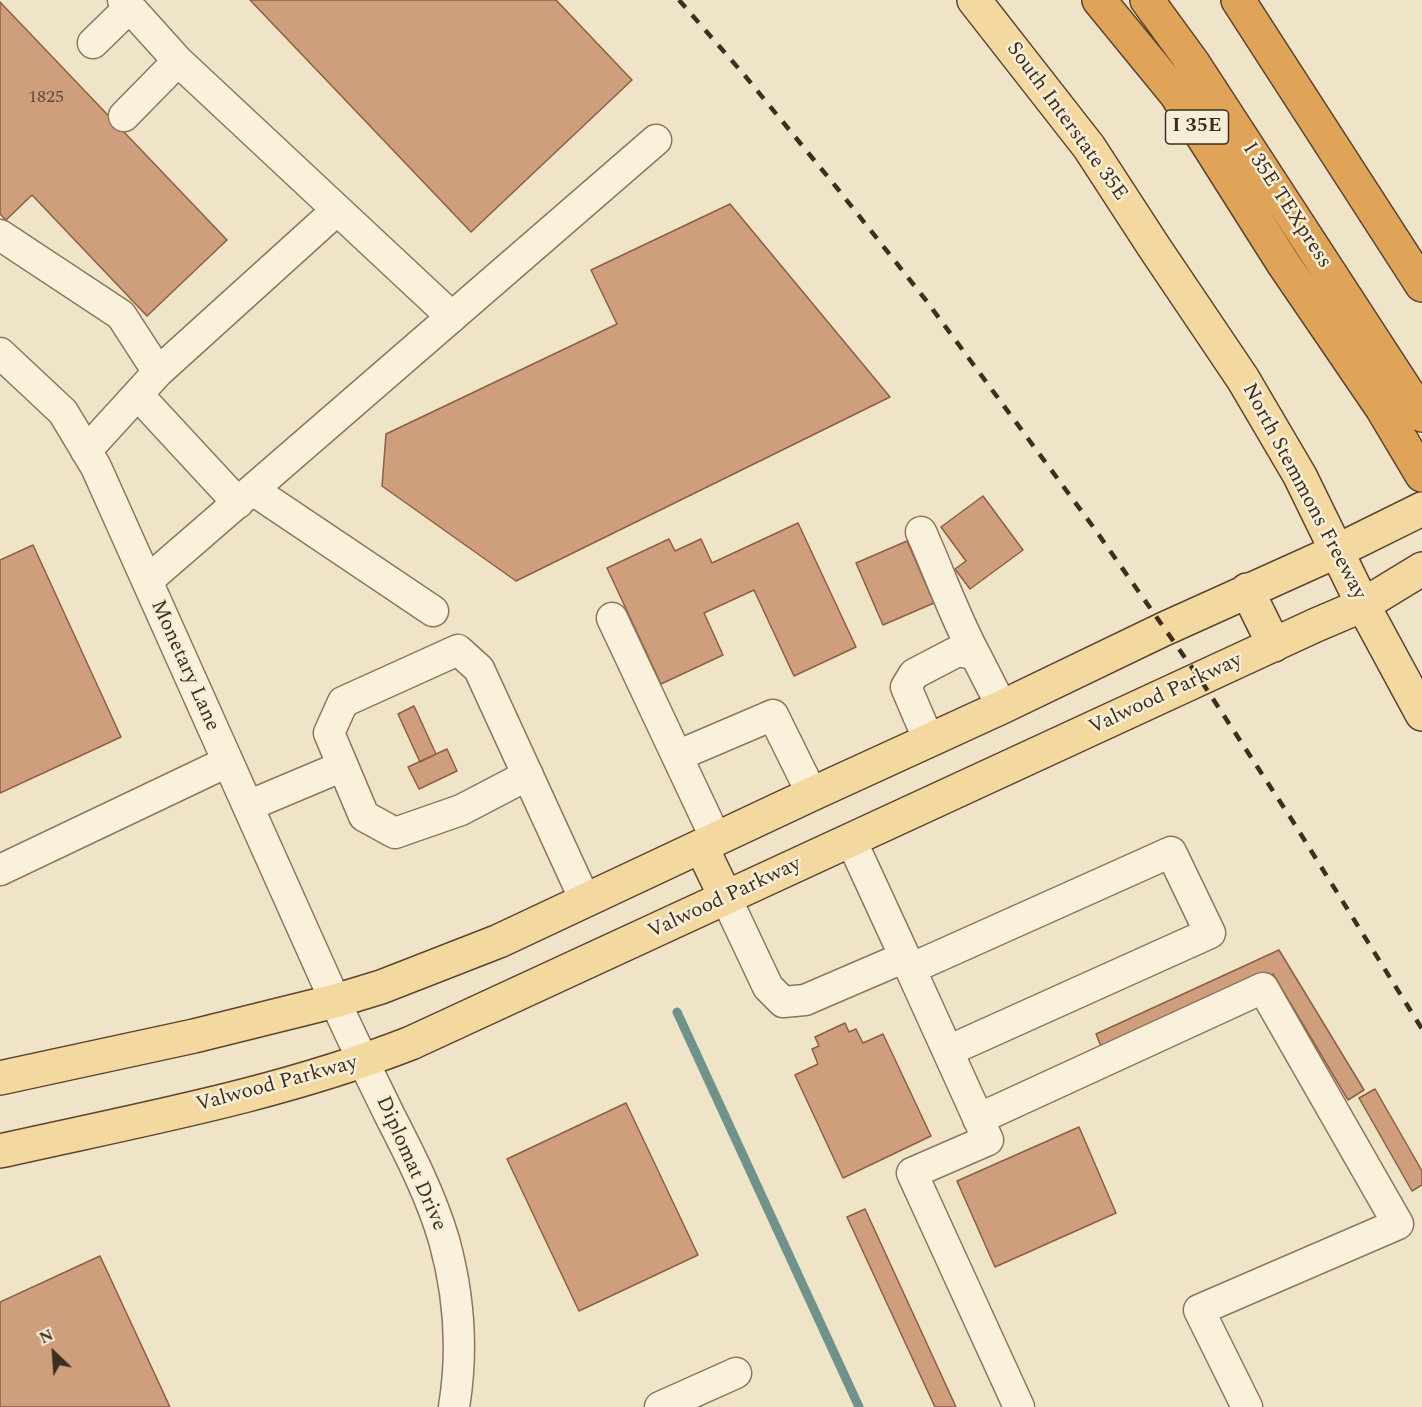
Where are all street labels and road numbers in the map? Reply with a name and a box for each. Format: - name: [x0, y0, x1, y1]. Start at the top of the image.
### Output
- street label: South Interstate 35E: [1000, 38, 1132, 206]
- road number: I 35E: [1166, 110, 1228, 144]
- street label: I 35E TEXpress: [1236, 138, 1336, 274]
- street label: North Stemmons Freeway: [1235, 380, 1371, 604]
- street label: Monetary Lane: [144, 596, 224, 736]
- street label: Valwood Parkway: [1086, 649, 1246, 741]
- street label: Valwood Parkway: [645, 853, 805, 945]
- street label: Valwood Parkway: [194, 1051, 360, 1119]
- street label: Diplomat Drive: [369, 1093, 451, 1235]

